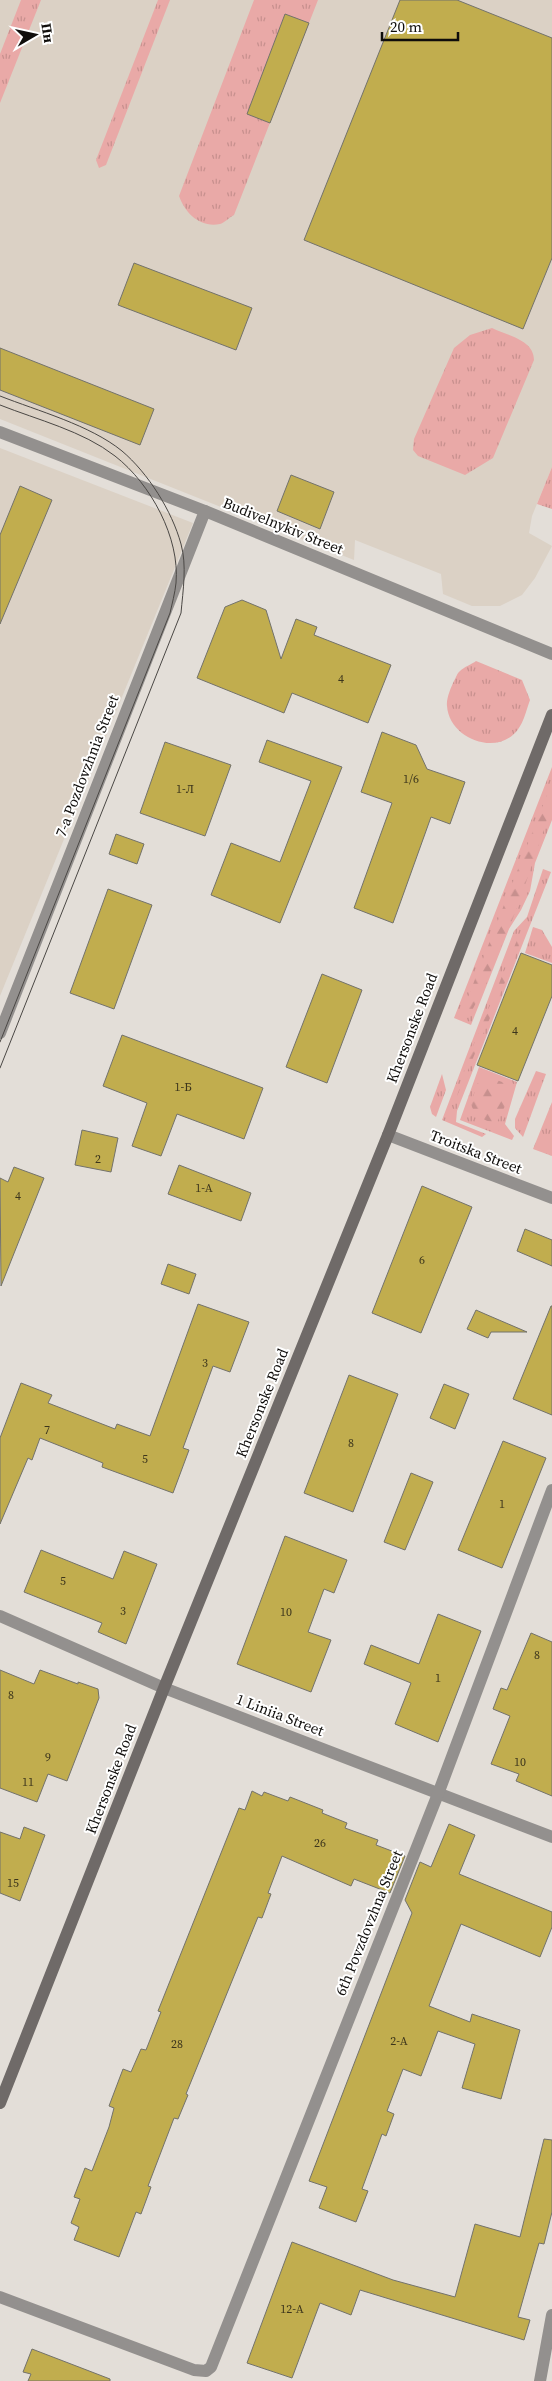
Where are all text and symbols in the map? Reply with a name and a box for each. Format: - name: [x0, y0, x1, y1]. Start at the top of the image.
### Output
- north arrow: [10, 10, 60, 60]
- scale bar: [382, 10, 458, 42]
- text: 20 m: [390, 16, 422, 37]
- text: Пн: [36, 22, 59, 44]
- street label: Budivelnykiv Street: [220, 492, 347, 559]
- house number: 4: [338, 671, 344, 687]
- street label: 7-a Pozdovzhnia Street: [50, 692, 123, 840]
- house number: 1/6: [403, 771, 419, 787]
- house number: 1-Л: [176, 781, 194, 797]
- street label: Khersonske Road: [381, 969, 442, 1086]
- house number: 4: [512, 1023, 518, 1039]
- house number: 1-Б: [174, 1079, 192, 1095]
- street label: Troitska Street: [427, 1124, 525, 1179]
- house number: 2: [95, 1151, 101, 1167]
- house number: 1-А: [195, 1180, 213, 1196]
- house number: 4: [15, 1188, 21, 1204]
- house number: 6: [419, 1252, 425, 1268]
- street label: Khersonske Road: [230, 1345, 293, 1461]
- house number: 3: [202, 1355, 208, 1371]
- house number: 7: [44, 1422, 50, 1438]
- house number: 8: [348, 1435, 354, 1451]
- house number: 5: [142, 1451, 148, 1467]
- house number: 1: [499, 1496, 505, 1512]
- house number: 5: [60, 1573, 66, 1589]
- house number: 3: [120, 1603, 126, 1619]
- house number: 10: [280, 1604, 292, 1620]
- house number: 8: [534, 1647, 540, 1663]
- house number: 1: [435, 1670, 441, 1686]
- house number: 8: [8, 1687, 14, 1703]
- street label: 1 Liniia Street: [233, 1688, 327, 1741]
- street label: Khersonske Road: [80, 1720, 141, 1837]
- house number: 9: [45, 1749, 51, 1765]
- house number: 10: [514, 1754, 526, 1770]
- house number: 11: [22, 1774, 34, 1790]
- house number: 26: [314, 1835, 326, 1851]
- street label: 6th Povzdovzhna Street: [330, 1847, 407, 1999]
- house number: 15: [7, 1875, 19, 1891]
- house number: 2-А: [390, 2033, 408, 2049]
- house number: 28: [171, 2036, 183, 2052]
- house number: 12-А: [280, 2301, 304, 2317]

